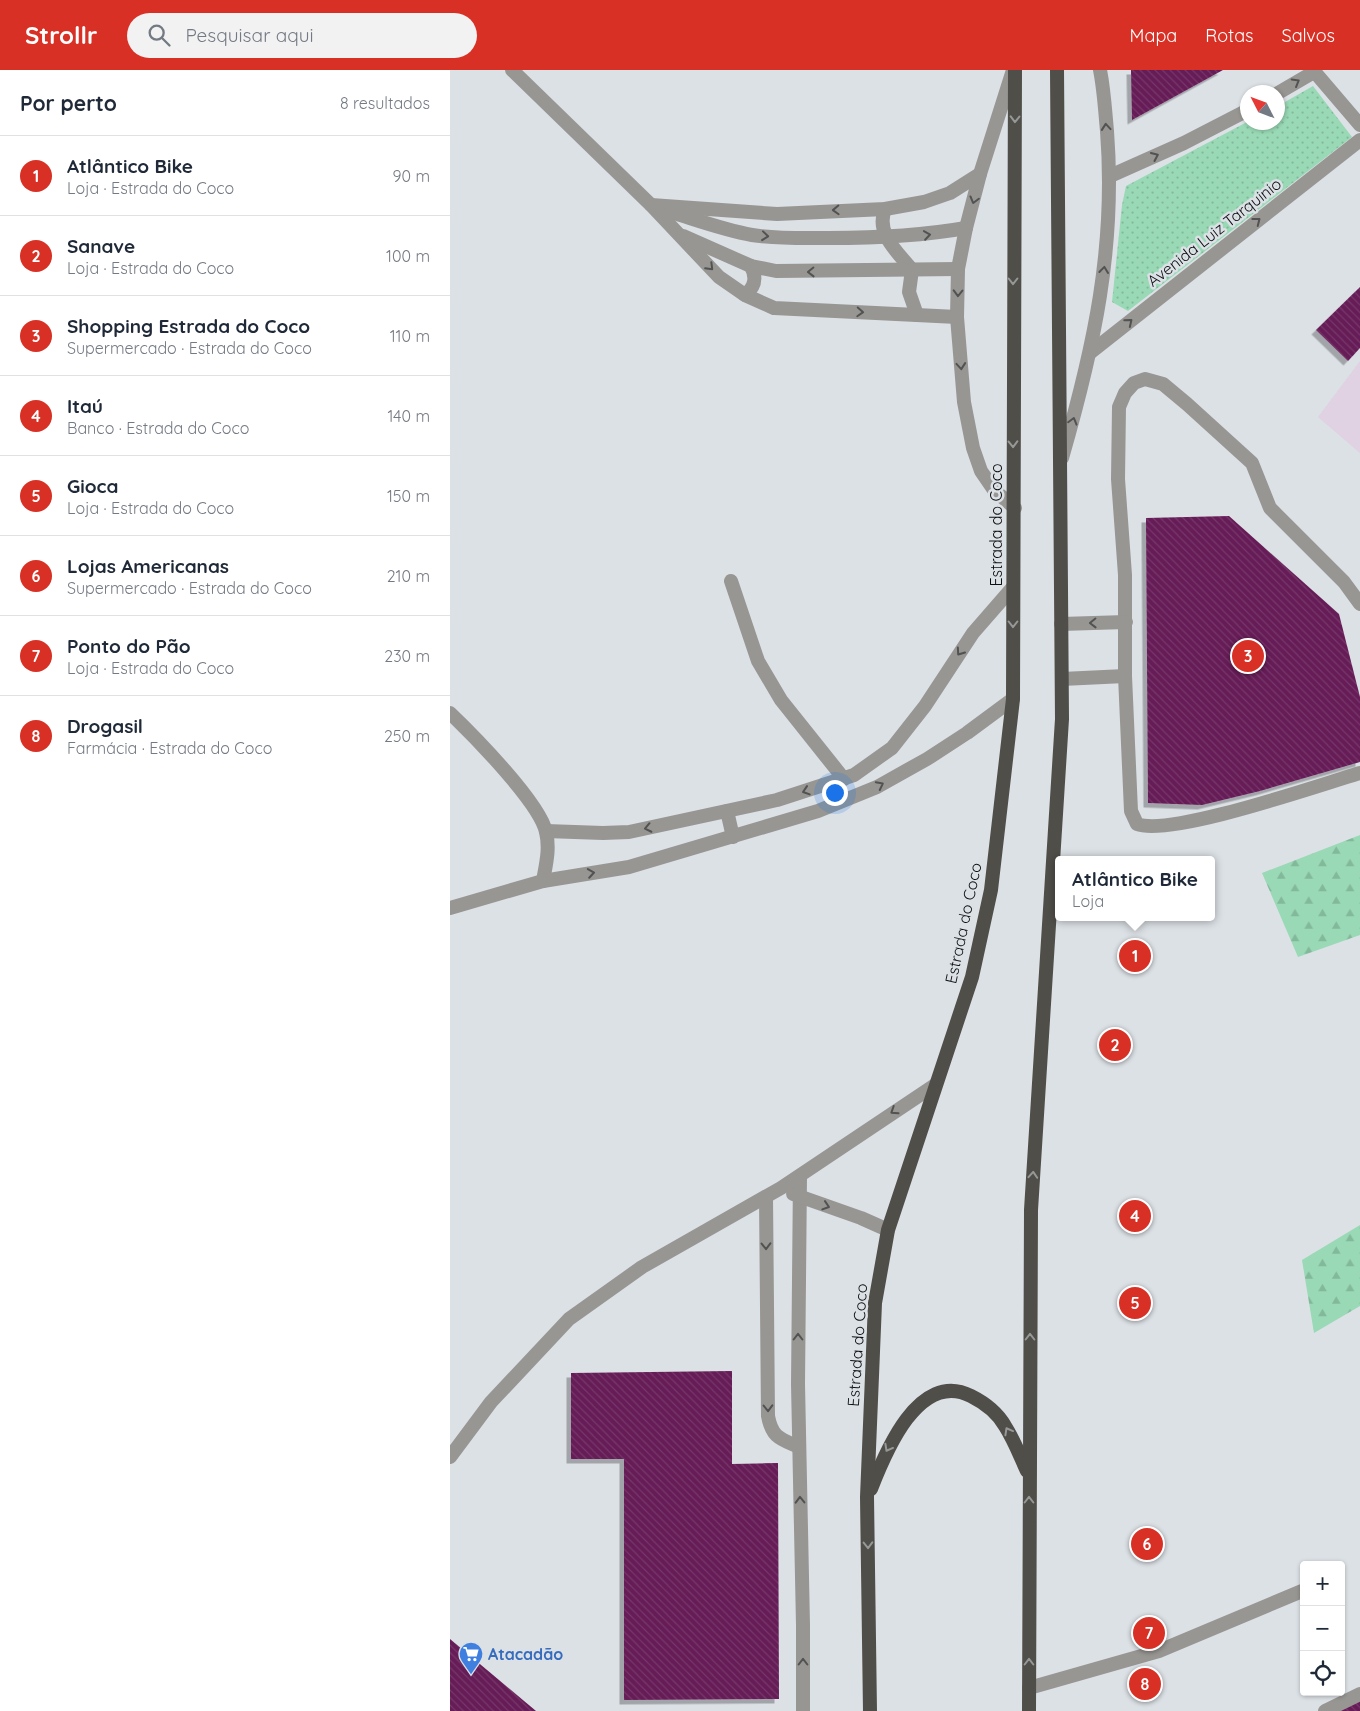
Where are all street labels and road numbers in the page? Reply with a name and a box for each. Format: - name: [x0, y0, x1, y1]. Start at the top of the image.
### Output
- street label: Avenida Luiz Tarquinio: [1143, 173, 1285, 291]
- street label: Estrada do Coco: [986, 463, 1006, 587]
- street label: Estrada do Coco: [940, 861, 986, 985]
- street label: Estrada do Coco: [843, 1283, 871, 1407]

